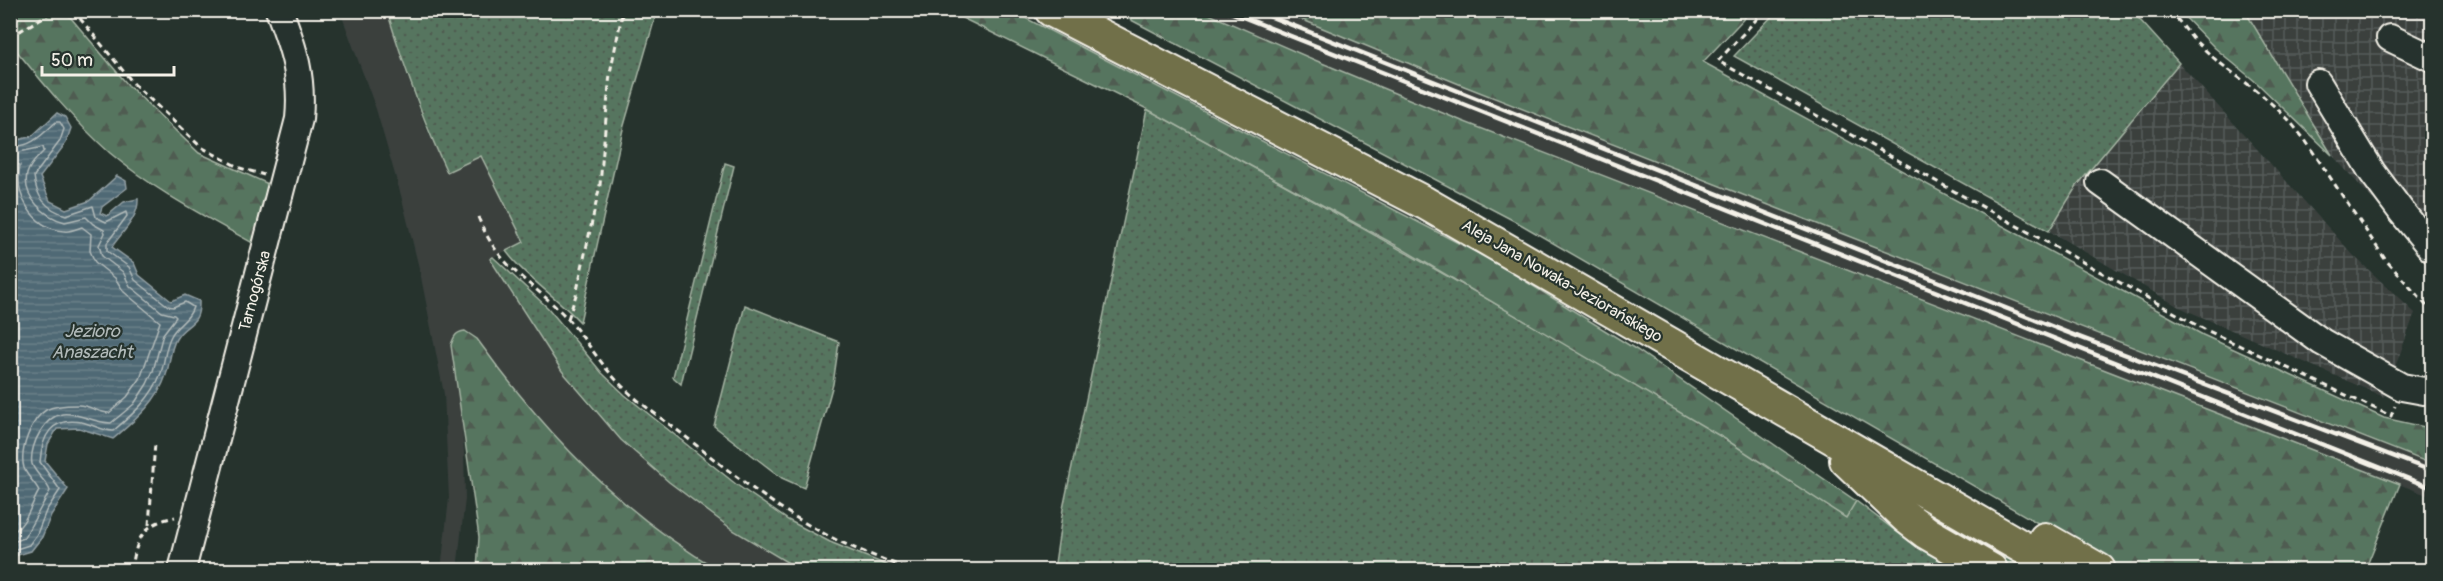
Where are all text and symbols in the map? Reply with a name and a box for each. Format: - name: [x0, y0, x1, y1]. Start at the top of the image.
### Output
- scale bar: [42, 39, 174, 77]
- text: 50 m: [51, 49, 93, 72]
- street label: Aleja Jana Nowaka-Jeziorańskiego: [1458, 215, 1666, 347]
- street label: Tarnogórska: [235, 248, 275, 334]
- water label: Jezioro Anaszacht: [52, 320, 134, 364]

